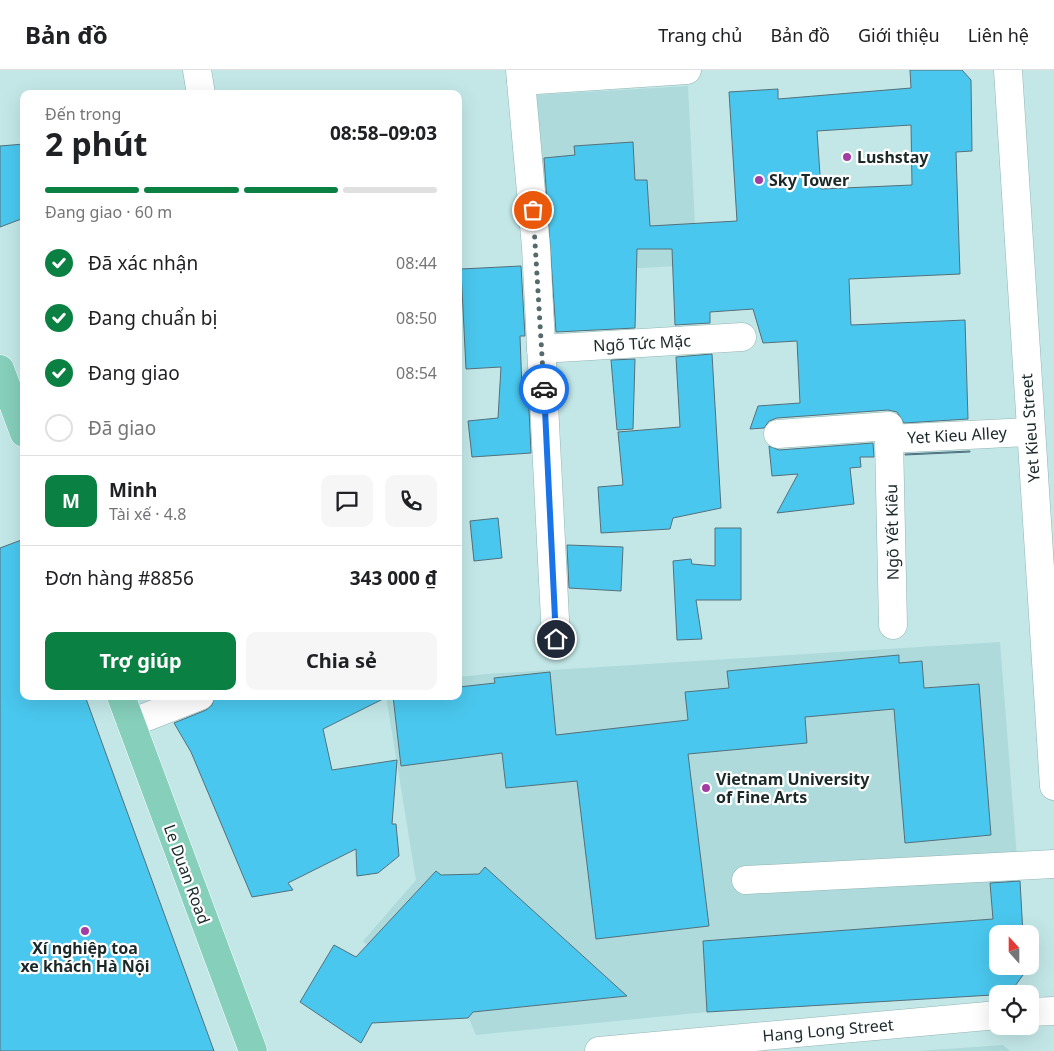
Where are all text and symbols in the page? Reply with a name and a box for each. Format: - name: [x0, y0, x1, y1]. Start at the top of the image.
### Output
- text: Bản đồ: [25, 18, 108, 51]
- text: Trang chủ: [658, 23, 742, 47]
- text: Bản đồ: [770, 23, 830, 47]
- text: Giới thiệu: [858, 23, 940, 47]
- text: Liên hệ: [968, 23, 1029, 47]
- text: Đến trong: [45, 103, 121, 125]
- text: 08:58–09:03: [330, 120, 437, 146]
- text: 2 phút: [45, 122, 147, 165]
- place label: Lushstay: [857, 146, 929, 168]
- marker: Lushstay: [841, 151, 853, 163]
- place label: Sky Tower: [769, 169, 849, 191]
- marker: Sky Tower: [753, 174, 765, 186]
- pin: [512, 189, 554, 231]
- icon: bag: [519, 196, 547, 224]
- text: Đang giao · 60 m: [45, 201, 172, 223]
- icon: check: [45, 249, 73, 277]
- text: Đã xác nhận: [88, 250, 198, 276]
- text: 08:44: [396, 252, 437, 274]
- icon: check: [45, 304, 73, 332]
- text: Đang chuẩn bị: [88, 305, 217, 331]
- text: 08:50: [396, 307, 437, 329]
- street label: Ngõ Tức Mặc: [593, 329, 692, 357]
- icon: check: [45, 359, 73, 387]
- text: Đang giao: [88, 360, 180, 386]
- text: 08:54: [396, 362, 437, 384]
- courier: [519, 364, 569, 414]
- street label: Yet Kieu Street: [1015, 373, 1045, 483]
- icon: car: [530, 375, 558, 403]
- text: Đã giao: [88, 415, 156, 441]
- street label: Yet Kieu Alley: [907, 421, 1008, 449]
- button: chat: [321, 475, 373, 527]
- button: phone: [385, 475, 437, 527]
- text: Minh: [109, 477, 157, 503]
- street label: Ngõ Yết Kiêu: [880, 484, 904, 580]
- text: M: [62, 488, 80, 514]
- text: Tài xế · 4.8: [109, 503, 186, 525]
- text: Đơn hàng #8856: [45, 565, 194, 591]
- text: 343 000 ₫: [350, 565, 437, 591]
- pin: [535, 618, 577, 660]
- icon: home: [542, 625, 570, 653]
- button: Trợ giúp: [45, 632, 236, 690]
- button: Chia sẻ: [246, 632, 437, 690]
- place label: Vietnam University of Fine Arts: [716, 768, 870, 808]
- marker: Vietnam University of Fine Arts: [700, 782, 712, 794]
- street label: Le Duan Road: [159, 821, 215, 927]
- marker: Xí nghiệp toa xe khách Hà Nội: [79, 925, 91, 937]
- north arrow: [989, 925, 1039, 975]
- map controls: [989, 925, 1039, 1035]
- place label: Xí nghiệp toa xe khách Hà Nội: [20, 937, 150, 977]
- button: locate: [989, 985, 1039, 1035]
- street label: Hang Long Street: [762, 1013, 895, 1047]

